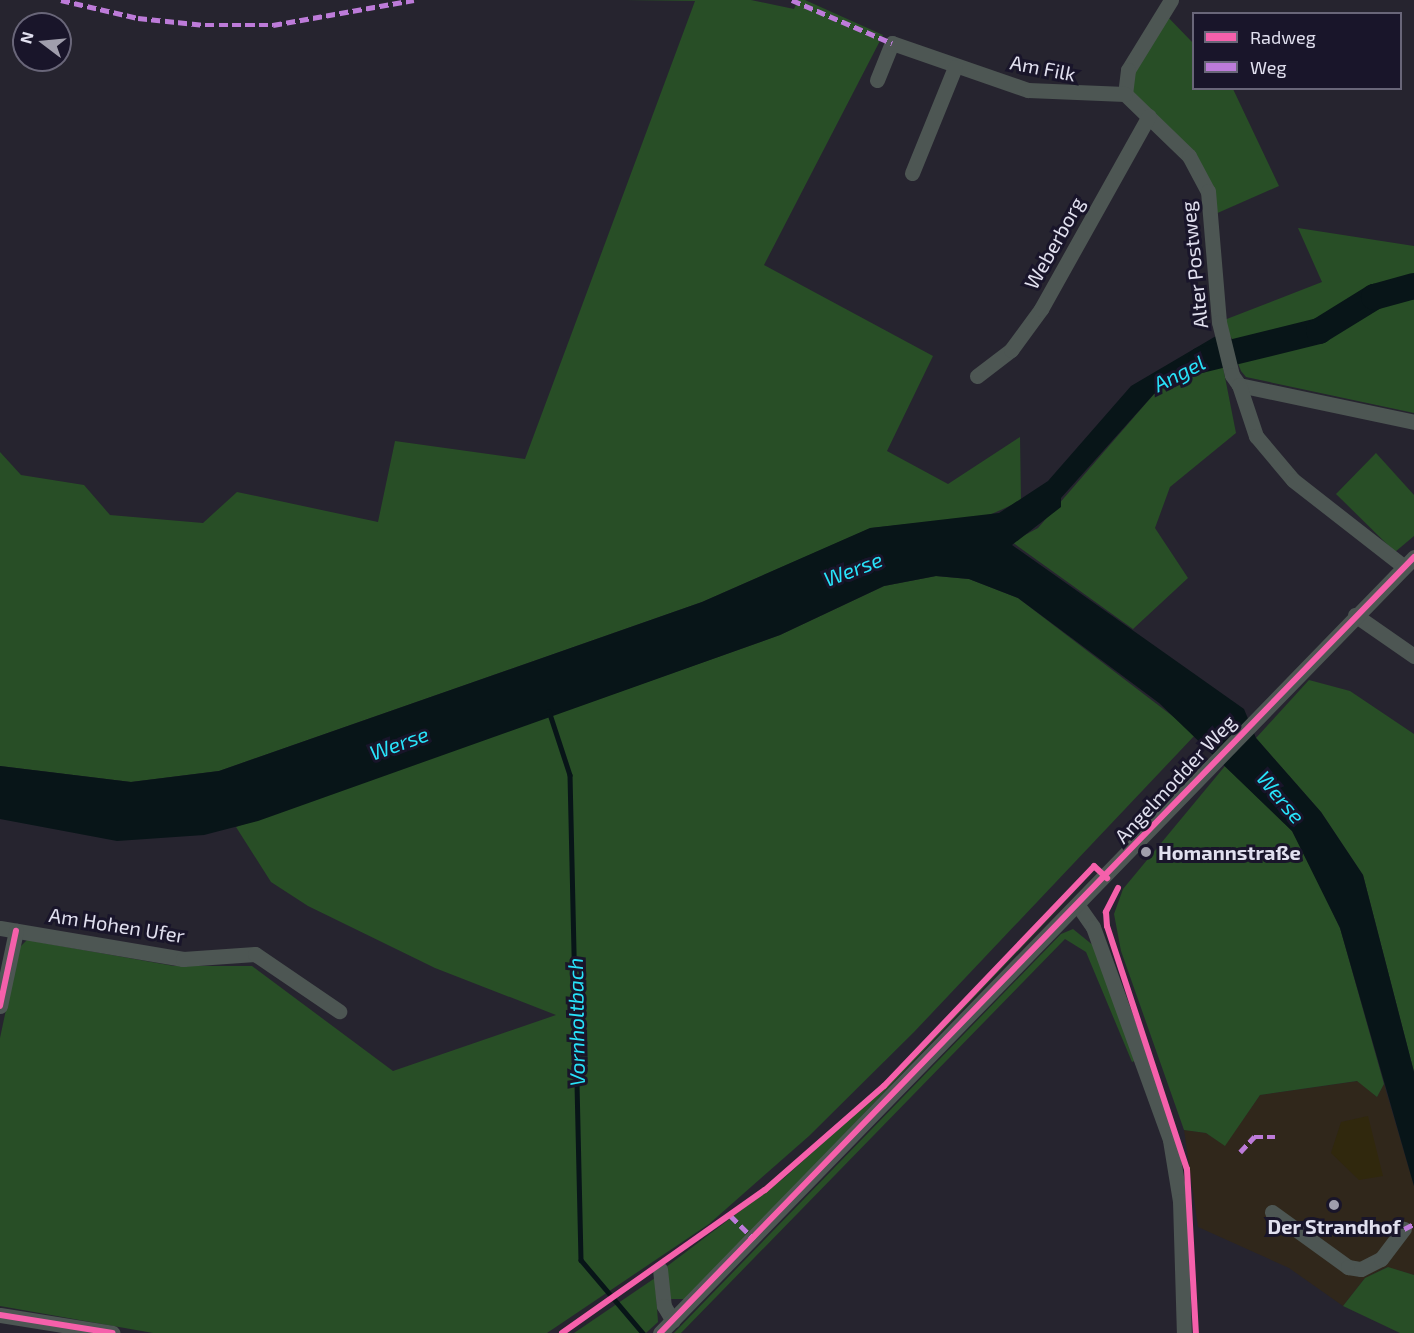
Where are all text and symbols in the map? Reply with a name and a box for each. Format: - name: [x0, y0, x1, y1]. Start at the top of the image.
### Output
- north arrow: [12, 12, 72, 72]
- legend: [1192, 12, 1402, 90]
- text: Radweg: [1250, 26, 1316, 48]
- text: N: [15, 29, 37, 46]
- street label: Am Filk: [1008, 50, 1078, 86]
- text: Weg: [1250, 56, 1286, 78]
- street label: Weberborg: [1019, 193, 1089, 293]
- street label: Alter Postweg: [1175, 200, 1213, 330]
- water label: Angel: [1149, 349, 1209, 397]
- water label: Werse: [820, 546, 886, 592]
- street label: Angelmodder Weg: [1109, 710, 1241, 848]
- water label: Werse: [366, 721, 432, 765]
- water label: Werse: [1252, 766, 1310, 828]
- place label: Homannstraße: [1158, 840, 1301, 864]
- marker: Homannstraße: [1139, 845, 1153, 859]
- street label: Am Hohen Ufer: [47, 902, 187, 948]
- water label: Vornholtbach: [562, 958, 590, 1086]
- marker: Der Strandhof: [1327, 1198, 1341, 1212]
- place label: Der Strandhof: [1267, 1214, 1401, 1238]

